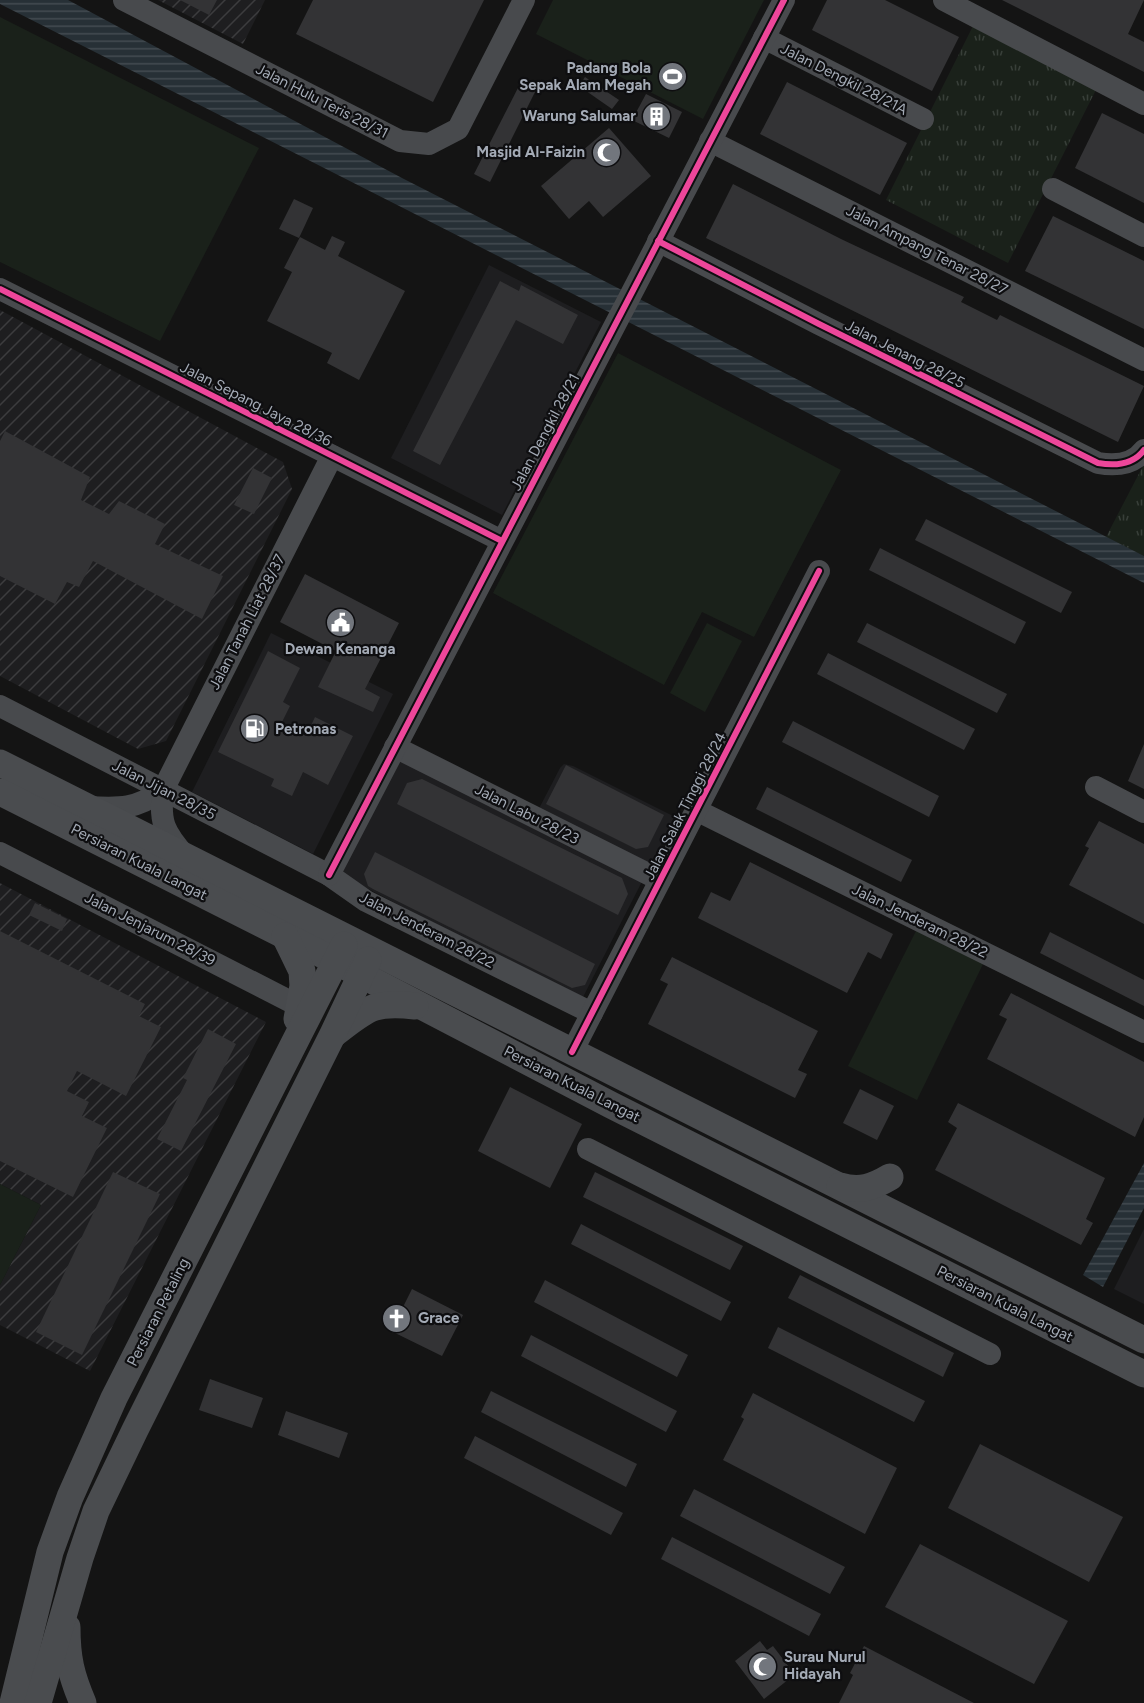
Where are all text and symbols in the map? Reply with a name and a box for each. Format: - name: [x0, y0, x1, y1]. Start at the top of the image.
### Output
- street label: Jalan Dengkil 28/21A: [778, 39, 910, 119]
- place label: Padang Bola Sepak Alam Megah: [519, 59, 651, 94]
- street label: Jalan Hulu Teris 28/31: [253, 60, 391, 142]
- sports icon: Padang Bola Sepak Alam Megah: [656, 61, 688, 93]
- building icon: Warung Salumar: [641, 100, 673, 132]
- place label: Warung Salumar: [522, 107, 636, 125]
- mosque icon: Masjid Al-Faizin: [590, 136, 622, 168]
- place label: Masjid Al-Faizin: [476, 143, 585, 161]
- street label: Jalan Ampang Tenar 28/27: [843, 201, 1011, 299]
- street label: Jalan Jenang 28/25: [842, 316, 968, 392]
- street label: Jalan Sepang Jaya 28/36: [177, 358, 335, 450]
- street label: Jalan Dengkil 28/21: [507, 370, 583, 494]
- street label: Jalan Tanah Liat 28/37: [205, 551, 289, 693]
- public building icon: Dewan Kenanga: [324, 606, 356, 638]
- place label: Dewan Kenanga: [285, 640, 395, 658]
- fuel station icon: Petronas: [238, 713, 270, 745]
- place label: Petronas: [275, 720, 336, 738]
- street label: Jalan Salak Tinggi 28/24: [640, 729, 730, 883]
- street label: Jalan Jijan 28/35: [109, 756, 219, 824]
- street label: Jalan Labu 28/23: [472, 780, 582, 848]
- street label: Persiaran Kuala Langat: [68, 820, 210, 904]
- street label: Jalan Jenderam 28/22: [849, 880, 991, 962]
- street label: Jalan Jenjarum 28/39: [82, 888, 218, 970]
- street label: Jalan Jenderam 28/22: [357, 888, 497, 972]
- street label: Persiaran Kuala Langat: [501, 1042, 643, 1126]
- street label: Persiaran Petaling: [123, 1255, 193, 1369]
- street label: Persiaran Kuala Langat: [934, 1262, 1076, 1346]
- church icon: Grace: [381, 1302, 413, 1334]
- place label: Grace: [418, 1309, 460, 1327]
- place label: Surau Nurul Hidayah: [784, 1648, 865, 1683]
- mosque icon: Surau Nurul Hidayah: [747, 1650, 779, 1682]

